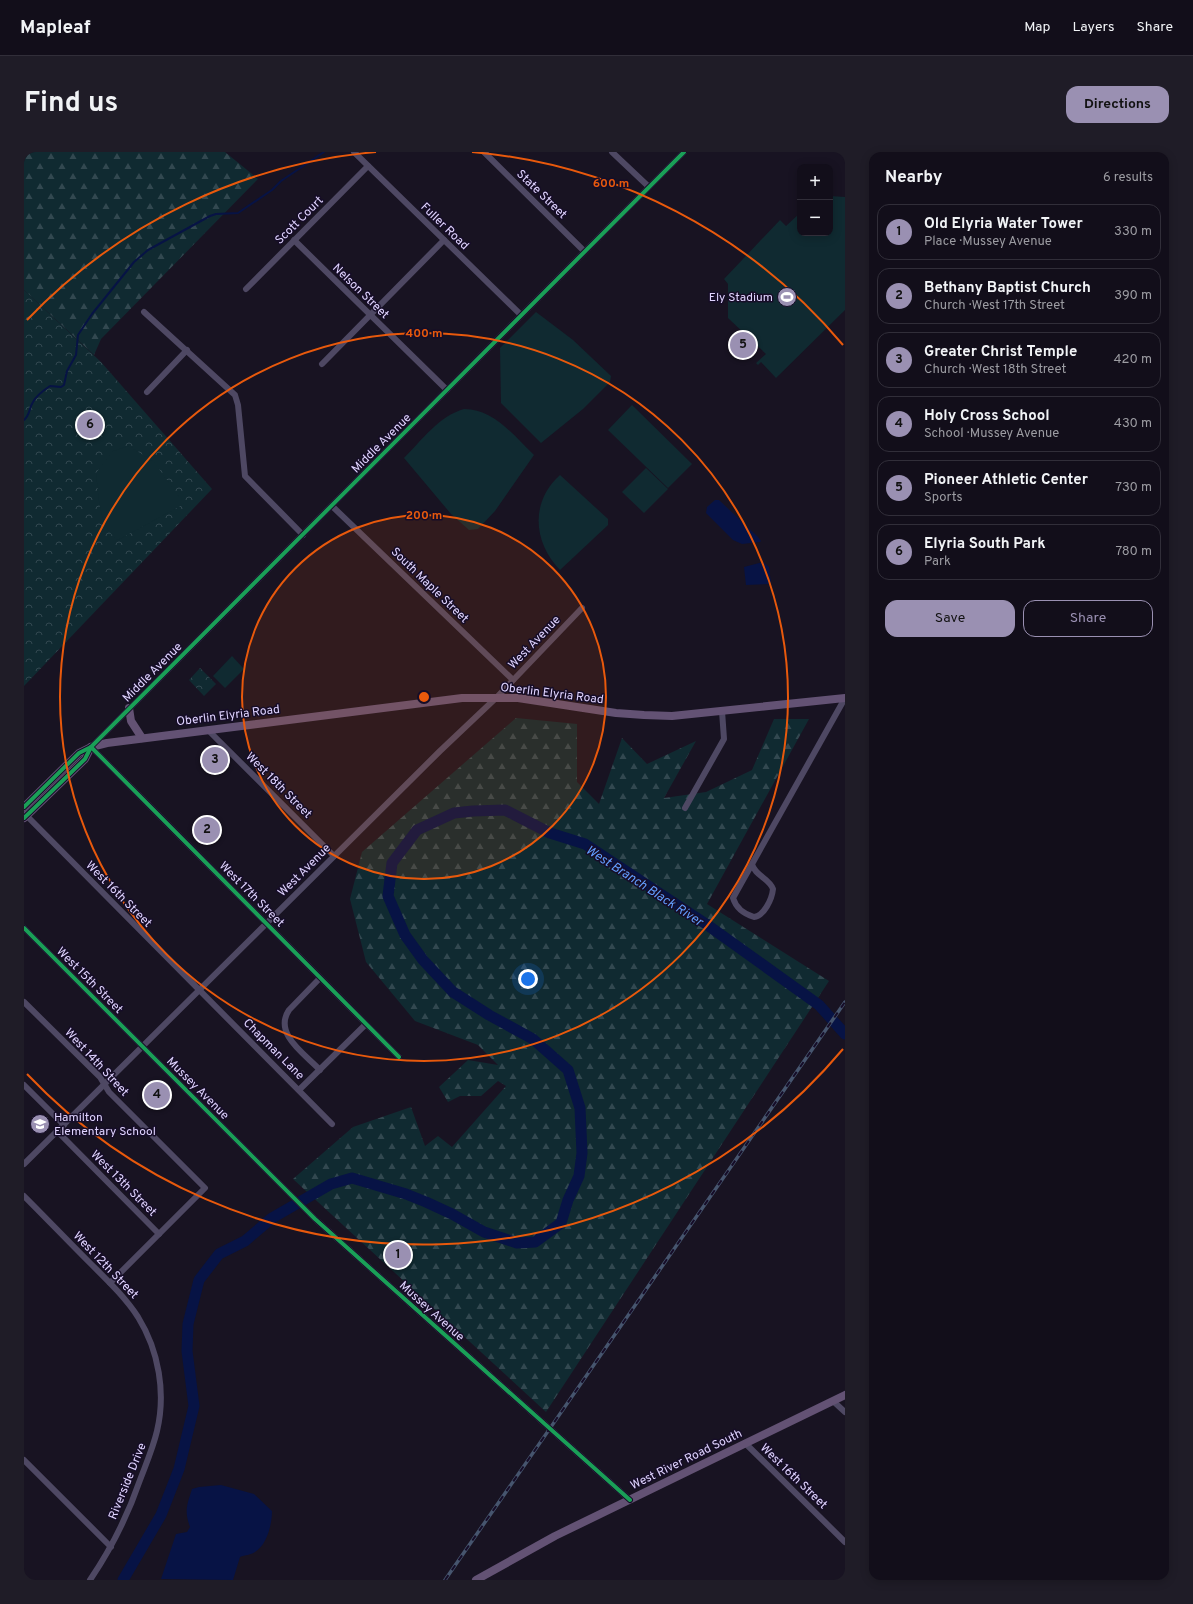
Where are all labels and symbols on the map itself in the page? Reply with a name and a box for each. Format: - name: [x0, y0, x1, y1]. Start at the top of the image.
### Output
- street label: State Street: [513, 167, 570, 223]
- text: 600 m: [593, 176, 629, 192]
- street label: Scott Court: [272, 193, 327, 248]
- street label: Fuller Road: [417, 200, 472, 254]
- street label: Nelson Street: [329, 261, 392, 323]
- sports icon: Ely Stadium: [776, 286, 798, 308]
- place label: Ely Stadium: [709, 290, 773, 306]
- text: 400 m: [405, 326, 443, 342]
- pin: 5: [730, 330, 756, 360]
- pin: 6: [77, 410, 103, 440]
- street label: Middle Avenue: [348, 410, 415, 477]
- text: 200 m: [406, 508, 442, 524]
- street label: South Maple Street: [387, 544, 472, 627]
- street label: West Avenue: [505, 612, 564, 673]
- street label: Middle Avenue: [119, 639, 186, 706]
- street label: Oberlin Elyria Road: [499, 680, 604, 708]
- centre of rings: [417, 690, 431, 704]
- street label: Oberlin Elyria Road: [176, 702, 281, 730]
- pin: 3: [202, 745, 228, 775]
- street label: West 18th Street: [242, 749, 315, 822]
- pin: 2: [194, 815, 220, 845]
- street label: West Avenue: [275, 841, 335, 901]
- water label: West Branch Black River: [582, 843, 706, 931]
- street label: West 16th Street: [82, 858, 155, 931]
- street label: West 17th Street: [215, 859, 287, 931]
- street label: West 15th Street: [53, 944, 126, 1017]
- your location: [518, 969, 538, 989]
- street label: Chapman Lane: [239, 1016, 307, 1084]
- street label: West 14th Street: [61, 1025, 132, 1100]
- street label: Mussey Avenue: [162, 1054, 232, 1124]
- pin: 4: [144, 1080, 170, 1110]
- place label: Hamilton Elementary School: [54, 1110, 156, 1140]
- school or university icon: Hamilton Elementary School: [29, 1113, 51, 1135]
- street label: West 13th Street: [87, 1147, 160, 1220]
- street label: West 12th Street: [69, 1229, 142, 1303]
- pin: 1: [385, 1240, 411, 1270]
- street label: Mussey Avenue: [395, 1278, 467, 1345]
- street label: West River Road South: [628, 1426, 745, 1494]
- street label: Riverside Drive: [105, 1441, 151, 1522]
- street label: West 16th Street: [756, 1441, 830, 1513]

